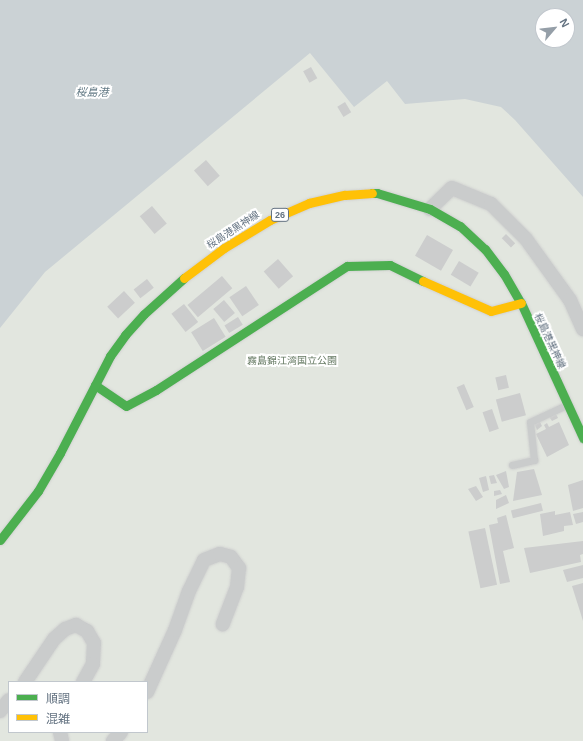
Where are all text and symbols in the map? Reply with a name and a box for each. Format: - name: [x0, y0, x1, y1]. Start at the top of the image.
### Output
- north arrow: [535, 8, 575, 48]
- text: N: [558, 17, 572, 29]
- water label: 桜島港: [76, 85, 108, 99]
- road number: 26: [270, 208, 290, 222]
- street label: 桜島港黒神線: [205, 209, 261, 251]
- street label: 桜島港黒神線: [532, 311, 568, 371]
- park label: 霧島錦江湾国立公園: [247, 355, 337, 367]
- legend: [8, 681, 148, 733]
- text: 順調: [46, 692, 70, 706]
- text: 混雑: [46, 712, 70, 726]

